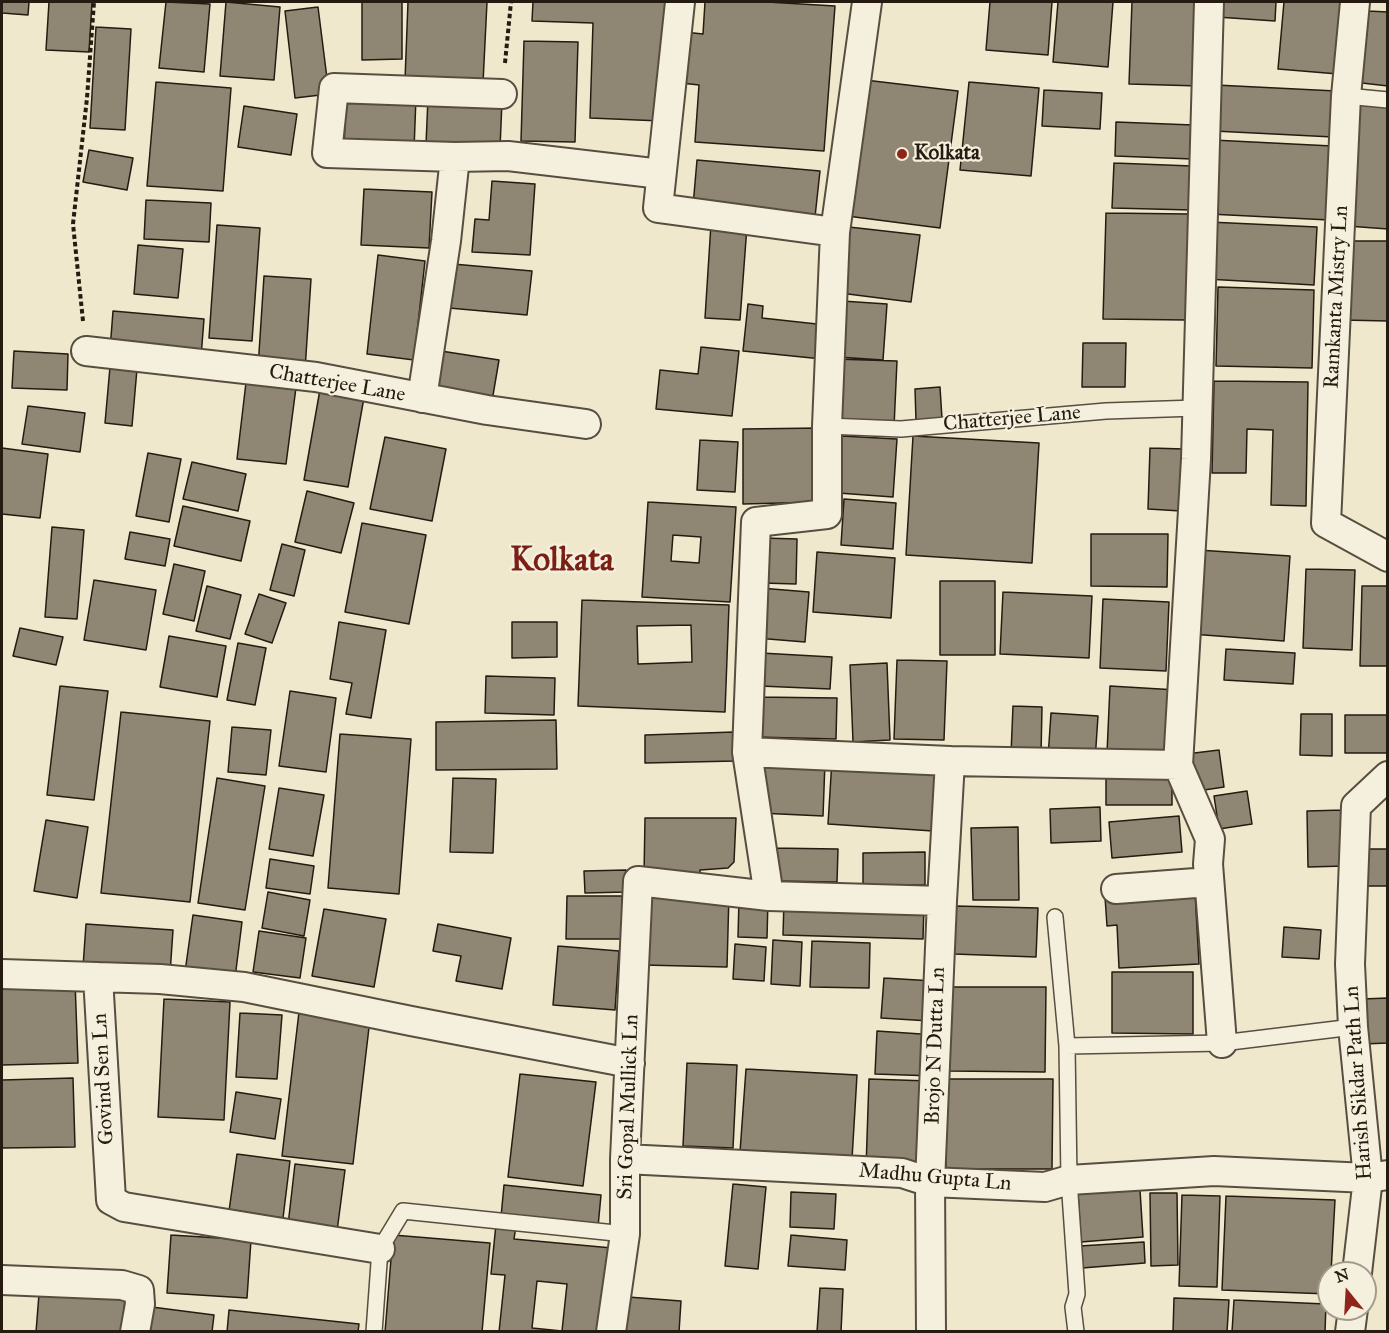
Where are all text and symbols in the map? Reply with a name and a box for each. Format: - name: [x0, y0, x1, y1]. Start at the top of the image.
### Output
- place label: Kolkata: [914, 141, 980, 167]
- marker: Kolkata: [895, 147, 909, 161]
- street label: Ramkanta Mistry Ln: [1320, 205, 1354, 389]
- street label: Chatterjee Lane: [267, 360, 407, 408]
- street label: Chatterjee Lane: [942, 400, 1082, 438]
- district label: Kolkata: [510, 542, 614, 582]
- street label: Brojo N Dutta Ln: [921, 967, 951, 1125]
- street label: Harish Sikdar Path Ln: [1340, 985, 1378, 1181]
- street label: Govind Sen Ln: [88, 1012, 120, 1146]
- street label: Sri Gopal Mullick Ln: [613, 1014, 645, 1200]
- street label: Madhu Gupta Ln: [858, 1159, 1012, 1197]
- north arrow: [1317, 1261, 1377, 1321]
- text: N: [1333, 1264, 1351, 1286]

